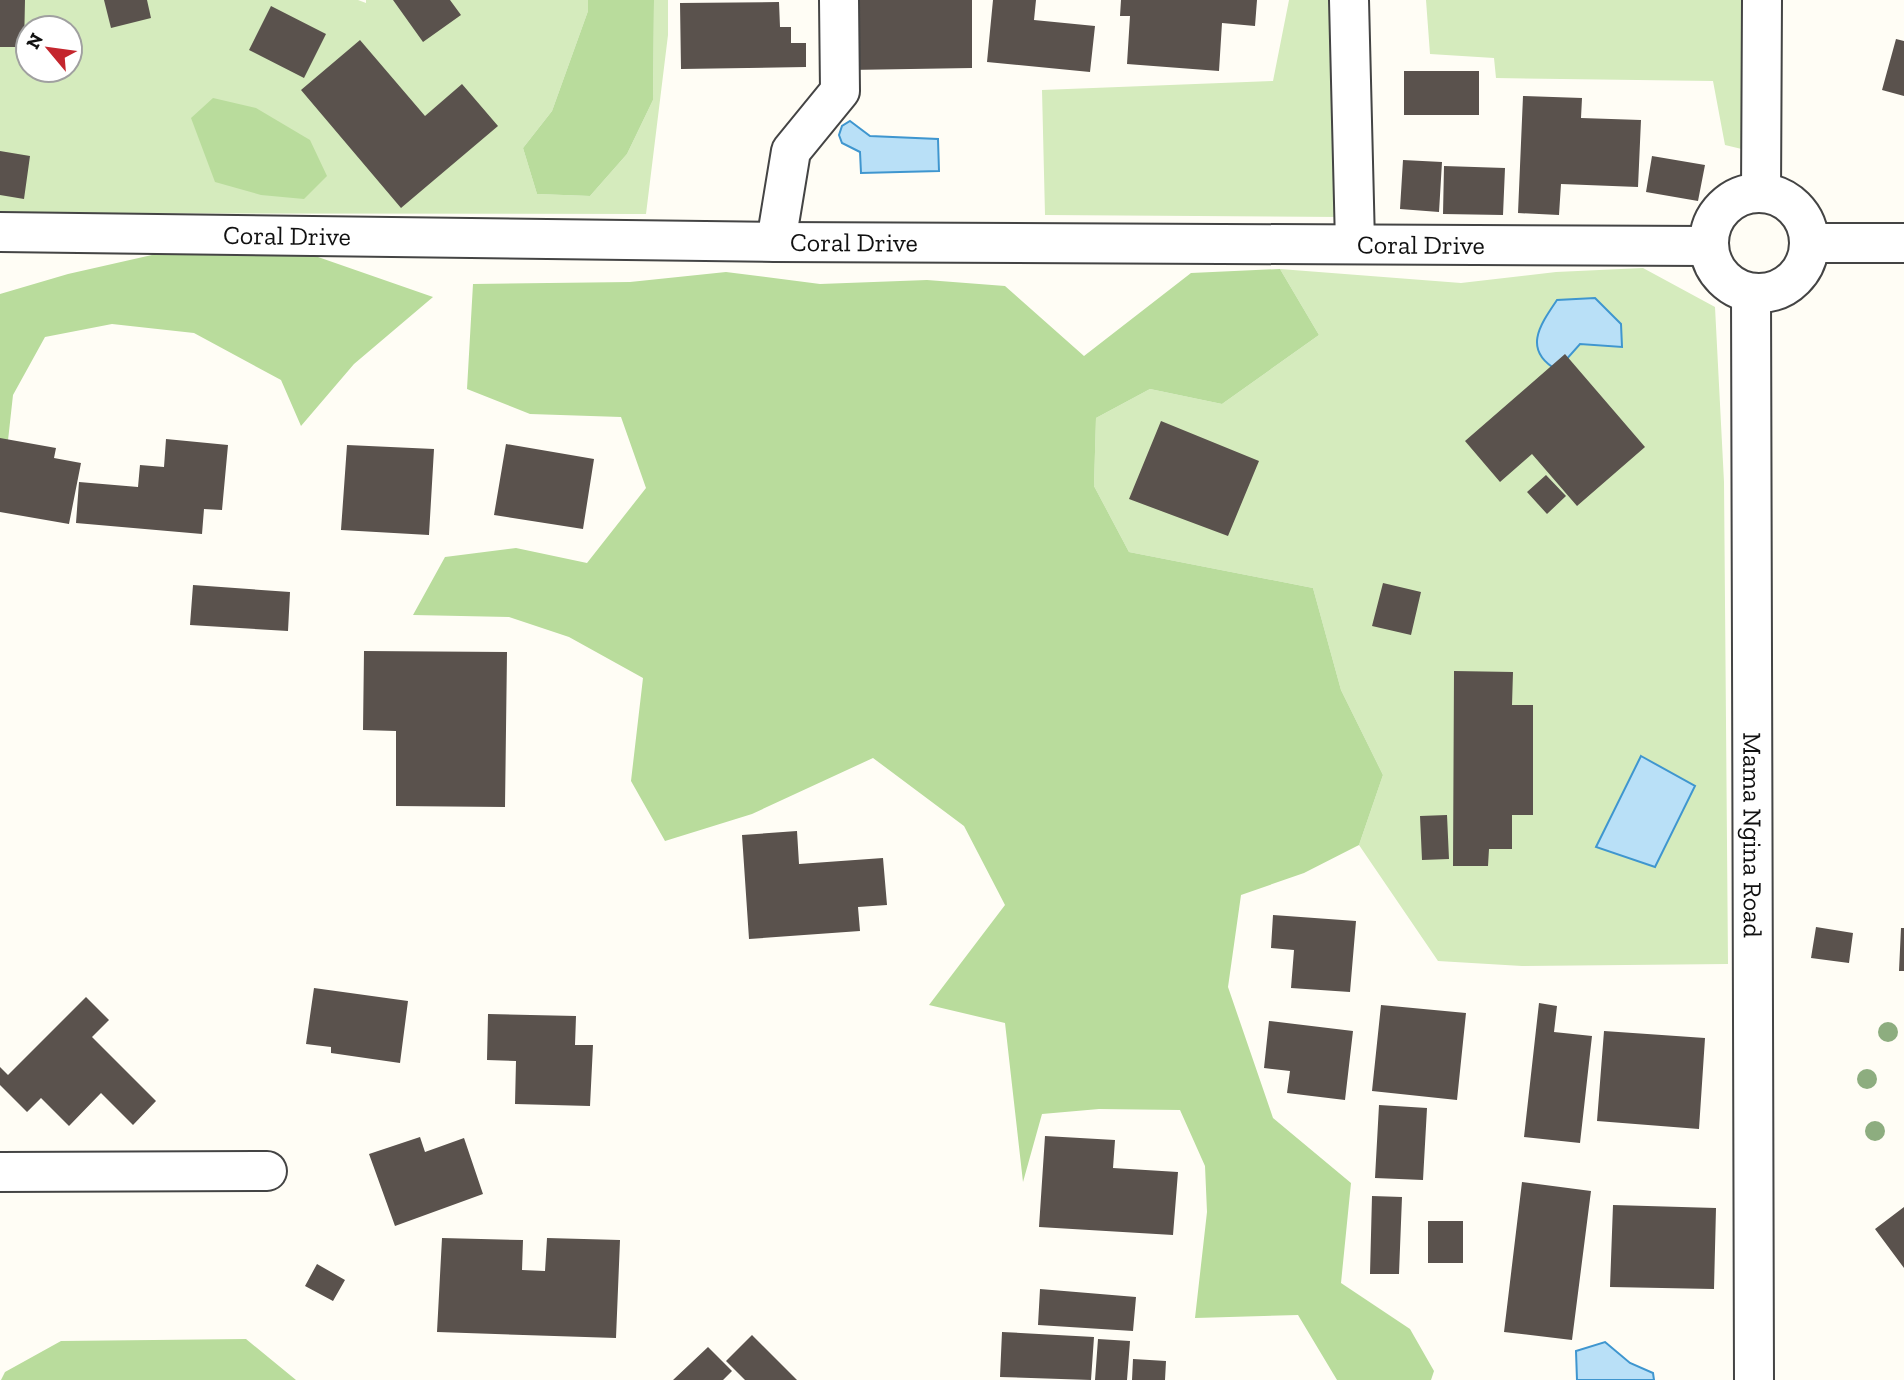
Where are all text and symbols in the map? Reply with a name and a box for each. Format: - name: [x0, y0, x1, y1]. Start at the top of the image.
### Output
- north arrow: [14, 14, 84, 84]
- text: N: [21, 29, 48, 53]
- street label: Coral Drive: [223, 219, 351, 253]
- street label: Coral Drive: [790, 226, 918, 259]
- street label: Coral Drive: [1357, 228, 1485, 261]
- street label: Mama Ngina Road: [1736, 732, 1769, 938]

